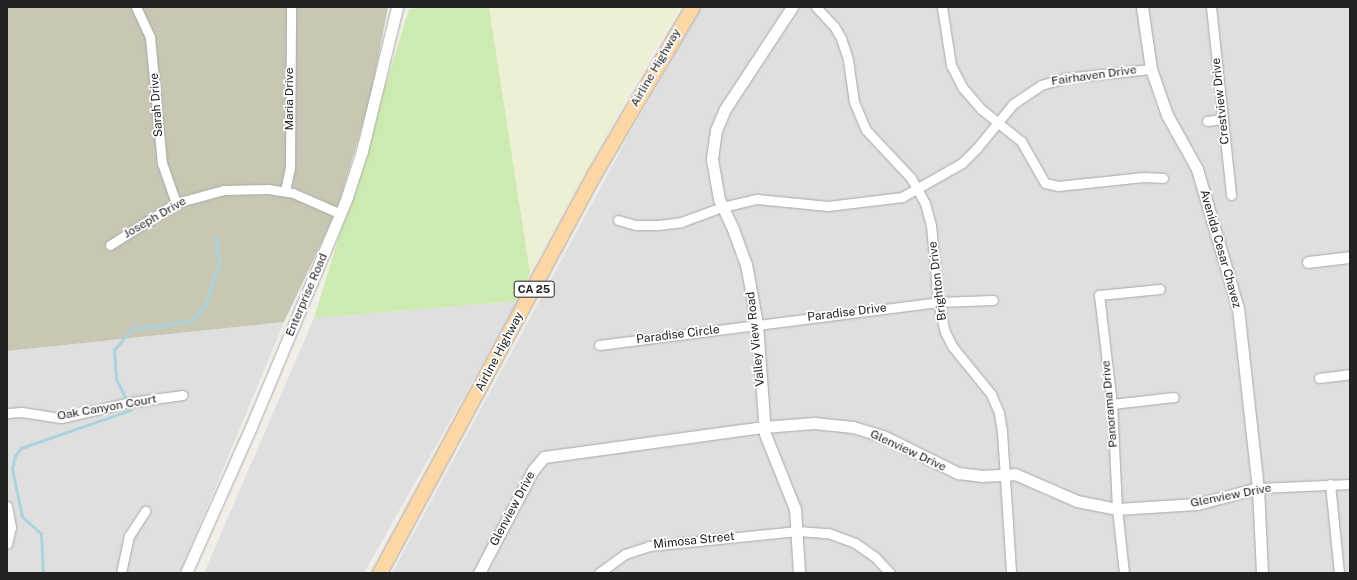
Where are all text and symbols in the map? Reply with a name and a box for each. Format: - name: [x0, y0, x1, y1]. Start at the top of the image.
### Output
- street label: Airline Highway: [628, 26, 684, 110]
- street label: Crestview Drive: [1209, 57, 1233, 145]
- street label: Fairhaven Drive: [1050, 63, 1138, 89]
- street label: Maria Drive: [283, 67, 297, 131]
- street label: Sarah Drive: [148, 72, 166, 138]
- street label: Avenida Cesar Chavez: [1196, 188, 1244, 310]
- street label: Joseph Drive: [121, 194, 189, 242]
- street label: Brighton Drive: [926, 241, 950, 321]
- street label: Enterprise Road: [283, 251, 331, 339]
- road number: CA 25: [513, 280, 555, 298]
- street label: Valley View Road: [744, 291, 768, 387]
- street label: Paradise Drive: [806, 301, 888, 325]
- street label: Airline Highway: [473, 310, 527, 394]
- street label: Paradise Circle: [636, 323, 720, 347]
- street label: Panorama Drive: [1099, 360, 1121, 448]
- street label: Oak Canyon Court: [56, 392, 158, 424]
- street label: Glenview Drive: [868, 427, 948, 475]
- street label: Glenview Drive: [487, 469, 539, 549]
- street label: Glenview Drive: [1189, 481, 1273, 511]
- street label: Mimosa Street: [653, 530, 735, 552]

